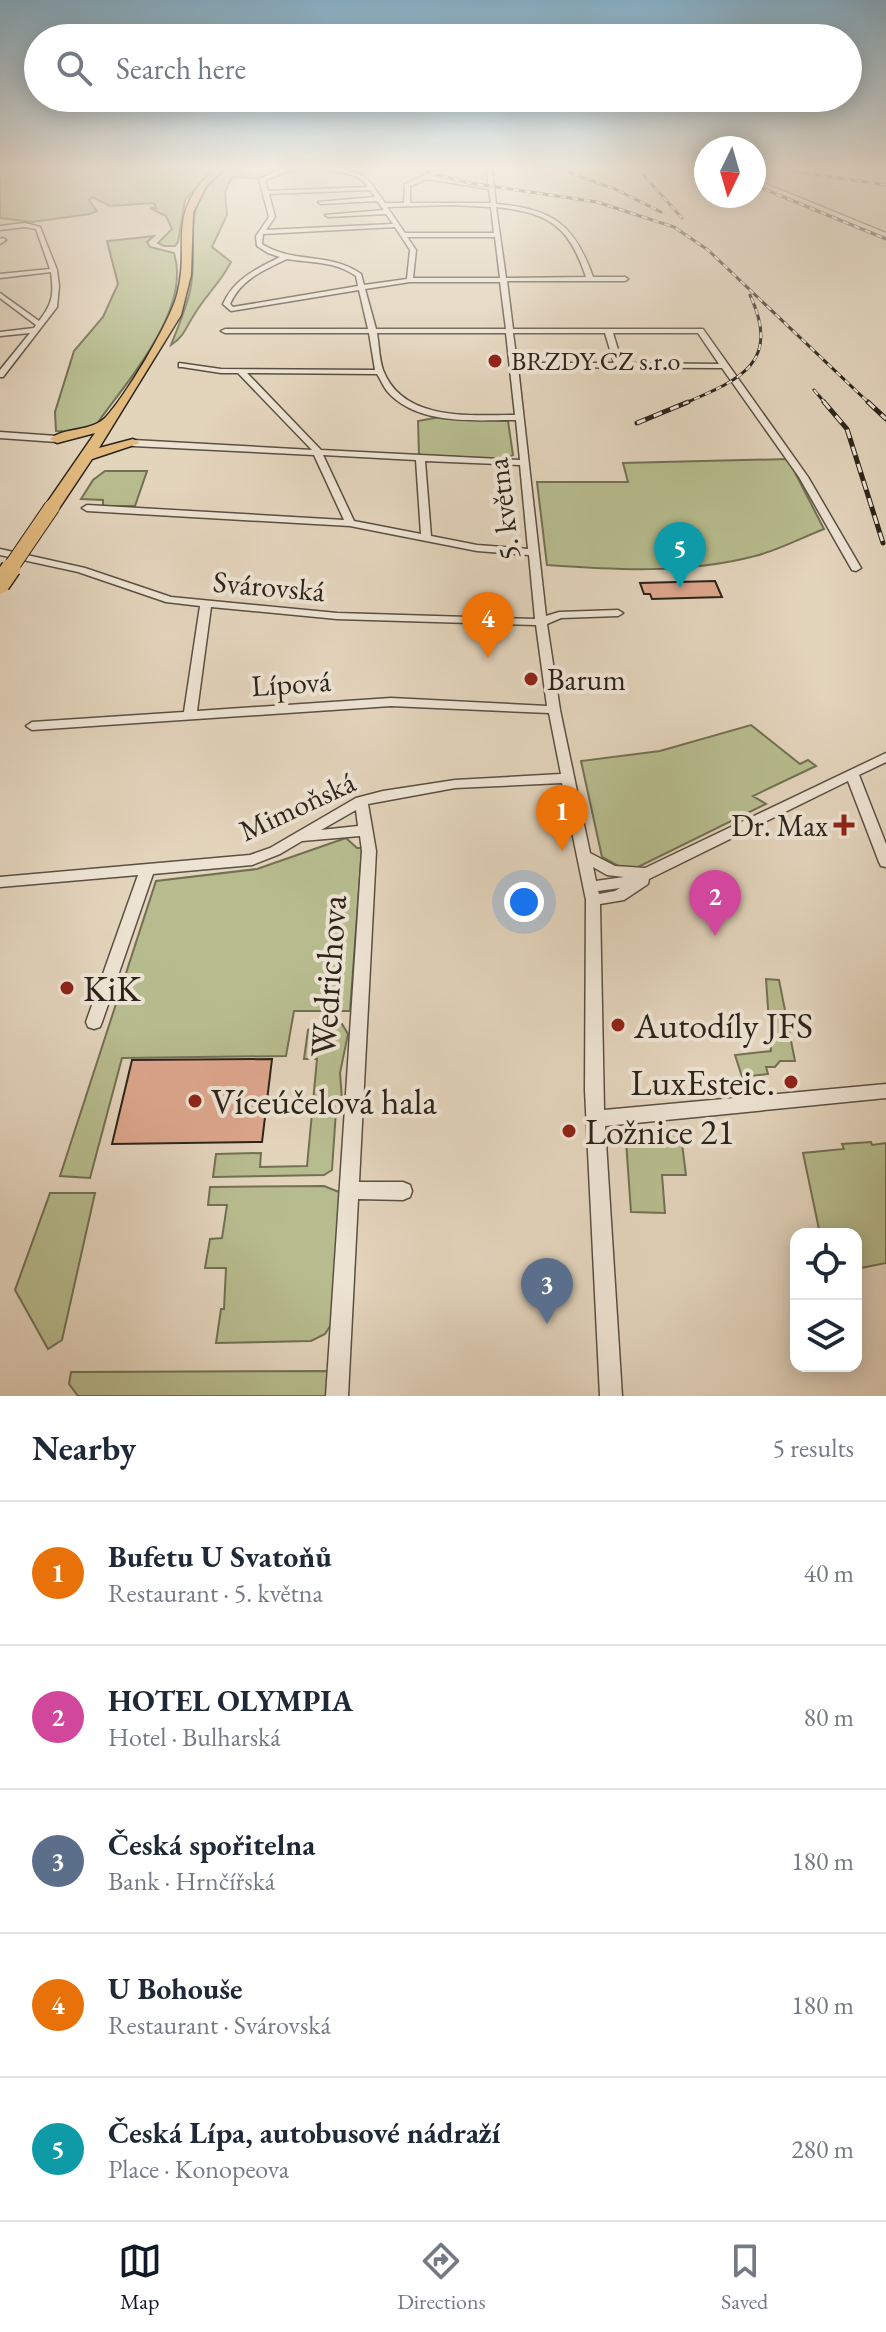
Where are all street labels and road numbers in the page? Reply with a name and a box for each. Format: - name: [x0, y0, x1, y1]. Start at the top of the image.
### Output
- street label: 5. května: [477, 456, 529, 562]
- street label: Svárovská: [212, 562, 326, 610]
- street label: Lípová: [250, 661, 332, 705]
- street label: Mimoňská: [233, 762, 362, 850]
- street label: Wedrichova: [299, 893, 357, 1059]

